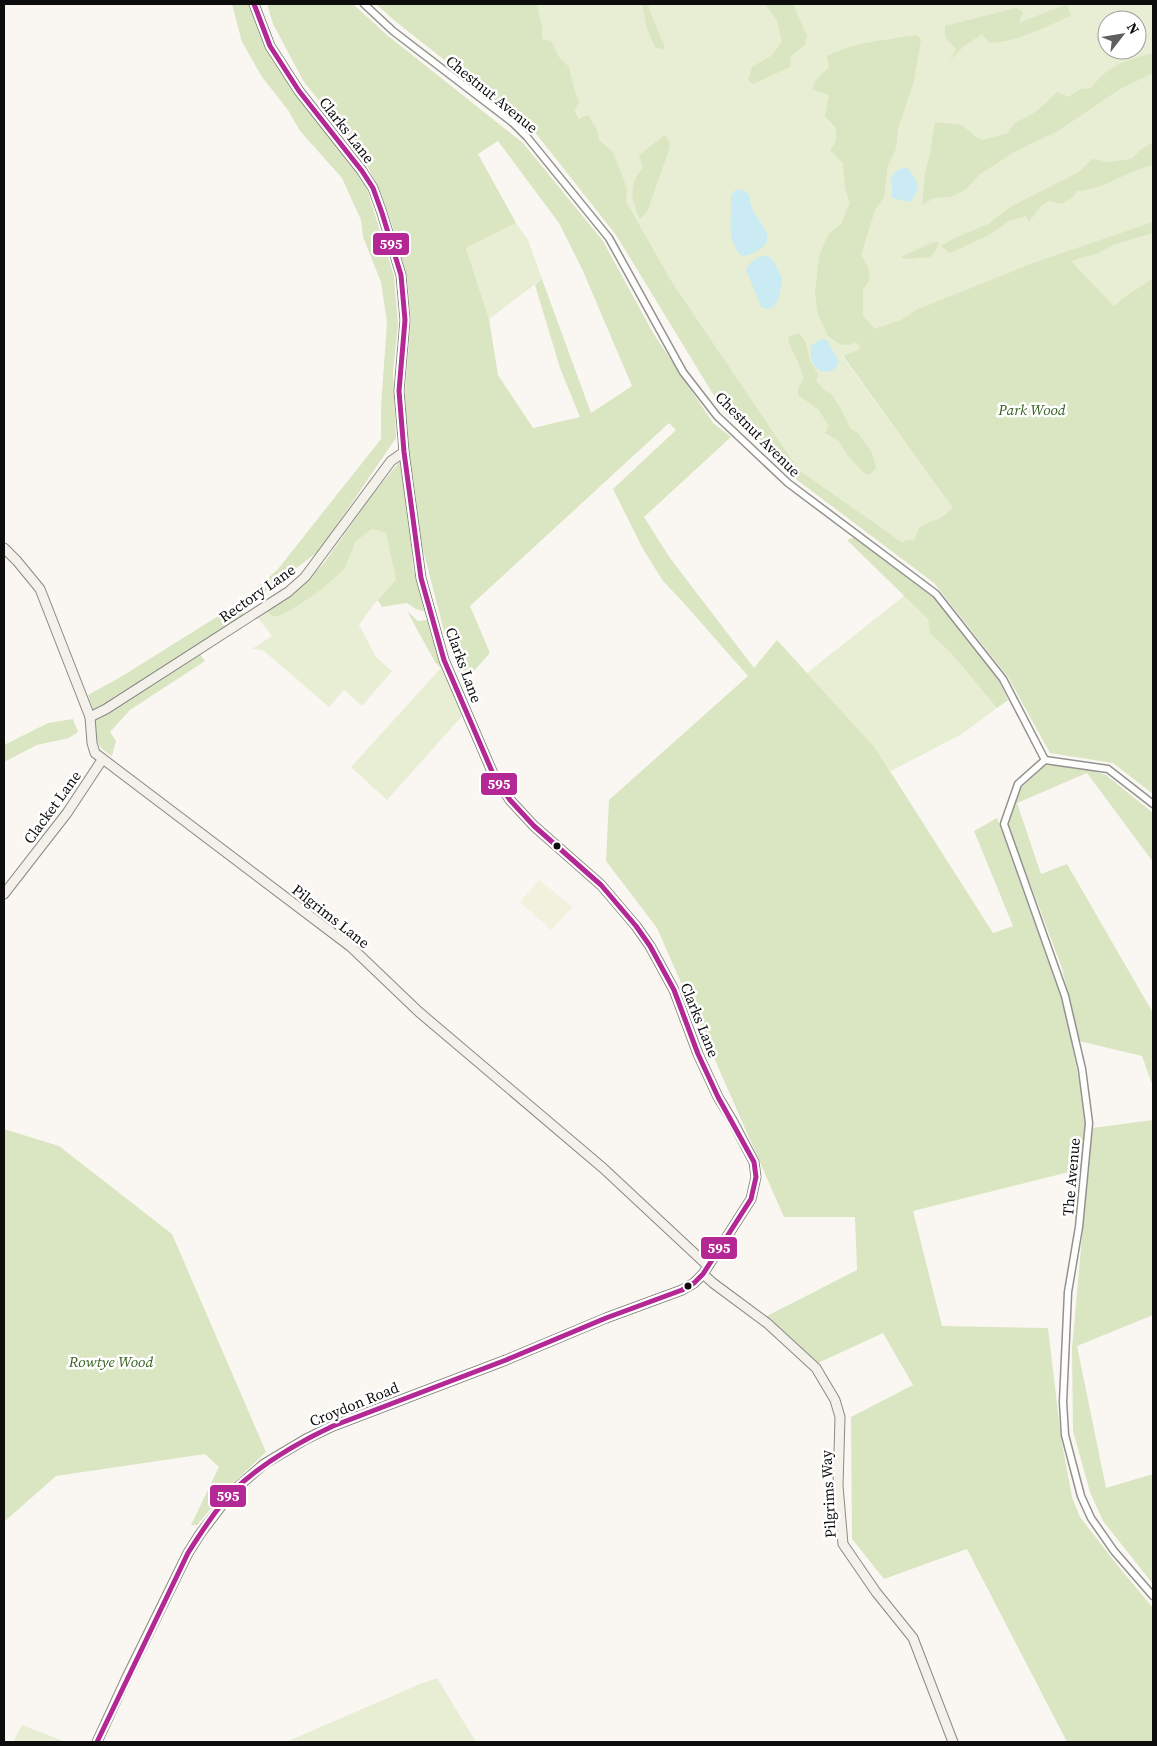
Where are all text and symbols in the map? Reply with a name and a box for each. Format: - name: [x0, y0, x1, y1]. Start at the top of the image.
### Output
- north arrow: [1097, 10, 1147, 60]
- text: N: [1122, 19, 1144, 38]
- street label: Chestnut Avenue: [442, 50, 543, 138]
- street label: Clarks Lane: [314, 92, 380, 168]
- line badge: 595: [372, 232, 410, 256]
- text: 595: [380, 234, 403, 254]
- street label: Chestnut Avenue: [711, 387, 806, 482]
- park label: Park Wood: [997, 399, 1066, 420]
- street label: Rectory Lane: [215, 559, 300, 627]
- street label: Clarks Lane: [441, 624, 487, 706]
- street label: Clacket Lane: [18, 766, 86, 848]
- line badge: 595: [480, 772, 518, 796]
- text: 595: [488, 774, 511, 794]
- unlabelled marker: [552, 841, 562, 851]
- street label: Pilgrims Lane: [288, 879, 374, 953]
- street label: Clarks Lane: [675, 980, 725, 1061]
- street label: The Avenue: [1057, 1137, 1085, 1217]
- line badge: 595: [700, 1236, 738, 1260]
- text: 595: [708, 1238, 731, 1258]
- unlabelled marker: [683, 1281, 693, 1291]
- park label: Rowtye Wood: [68, 1351, 153, 1372]
- street label: Croydon Road: [306, 1376, 402, 1431]
- street label: Pilgrims Way: [815, 1449, 841, 1538]
- line badge: 595: [209, 1484, 247, 1508]
- text: 595: [217, 1486, 240, 1506]

